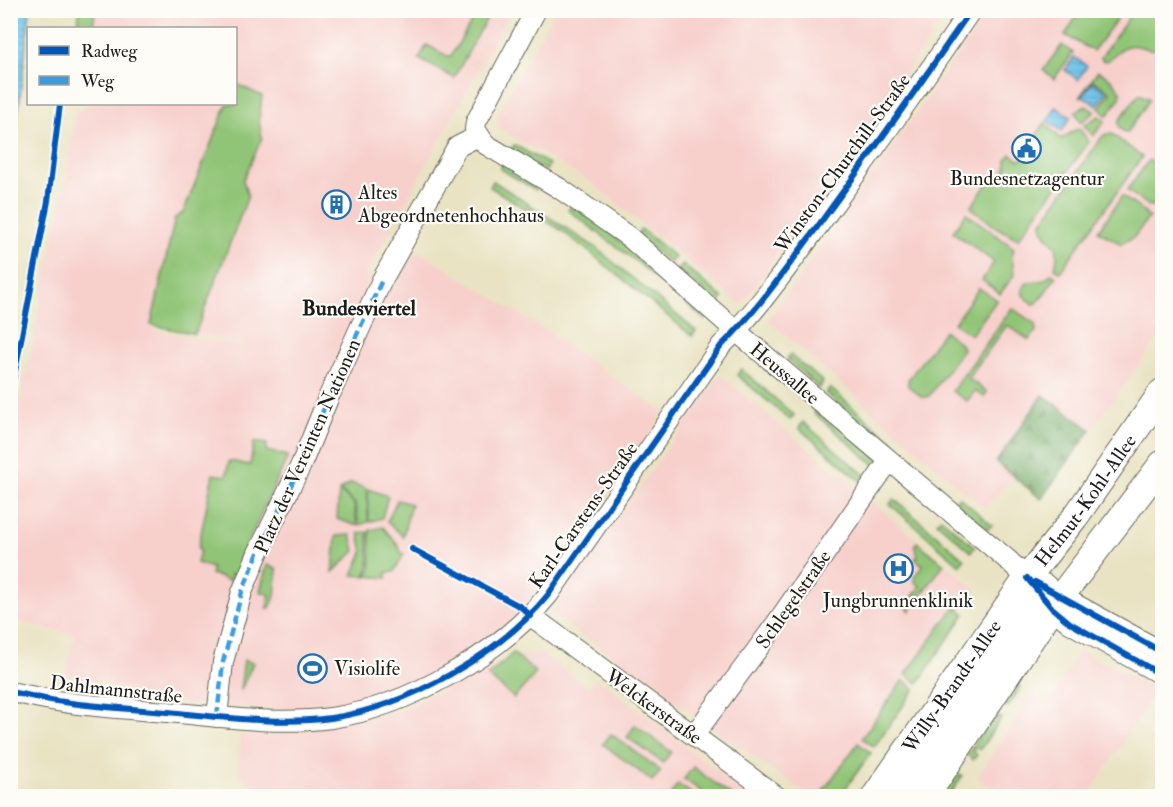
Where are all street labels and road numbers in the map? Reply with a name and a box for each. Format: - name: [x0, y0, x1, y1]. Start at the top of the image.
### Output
- street label: Winston-Churchill-Straße: [768, 69, 916, 259]
- street label: Platz der Vereinten Nationen: [249, 335, 366, 558]
- street label: Heussallee: [745, 337, 825, 410]
- street label: Helmut-Kohl-Allee: [1029, 430, 1142, 571]
- street label: Karl-Carstens-Straße: [524, 437, 643, 593]
- street label: Schlegelstraße: [750, 545, 837, 653]
- street label: Willy-Brandt-Allee: [896, 615, 1007, 759]
- street label: Welckerstraße: [600, 662, 707, 750]
- street label: Dahlmannstraße: [49, 670, 183, 709]

